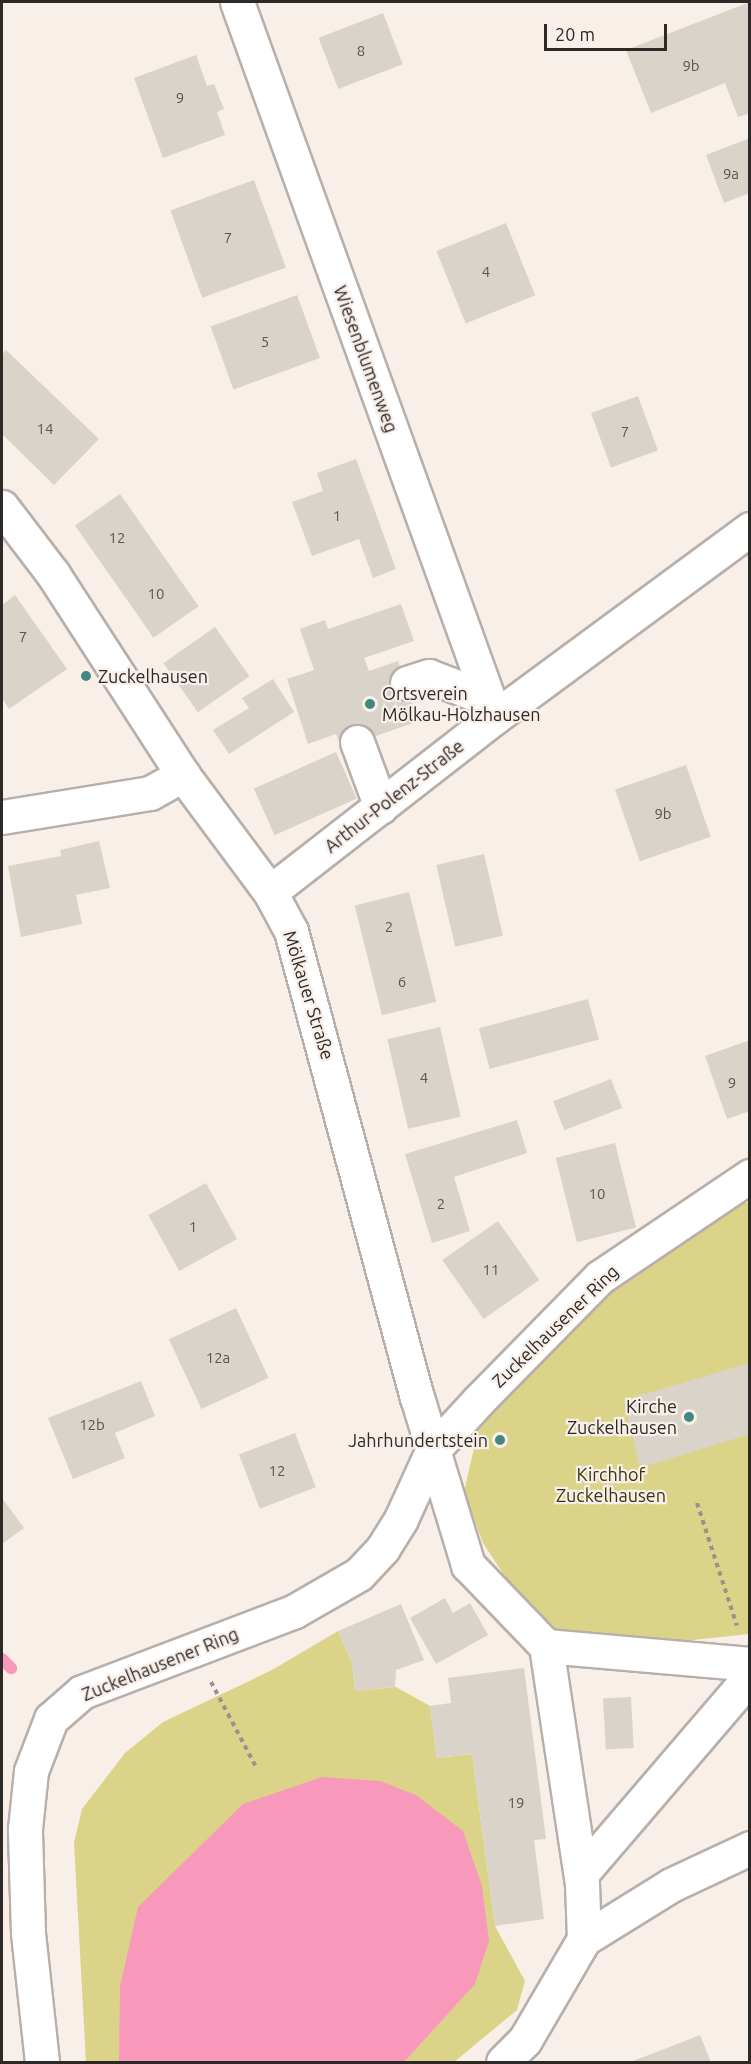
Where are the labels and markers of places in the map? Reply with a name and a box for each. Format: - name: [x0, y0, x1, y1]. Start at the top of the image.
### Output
- place label: Zuckelhausen: [98, 665, 208, 687]
- marker: Zuckelhausen: [79, 669, 93, 683]
- place label: Ortsverein Mölkau-Holzhausen: [382, 683, 541, 726]
- marker: Ortsverein Mölkau-Holzhausen: [363, 697, 377, 711]
- place label: Kirche Zuckelhausen: [567, 1396, 677, 1438]
- marker: Kirche Zuckelhausen: [682, 1410, 696, 1424]
- place label: Jahrhundertstein: [348, 1429, 488, 1451]
- marker: Jahrhundertstein: [493, 1433, 507, 1447]

